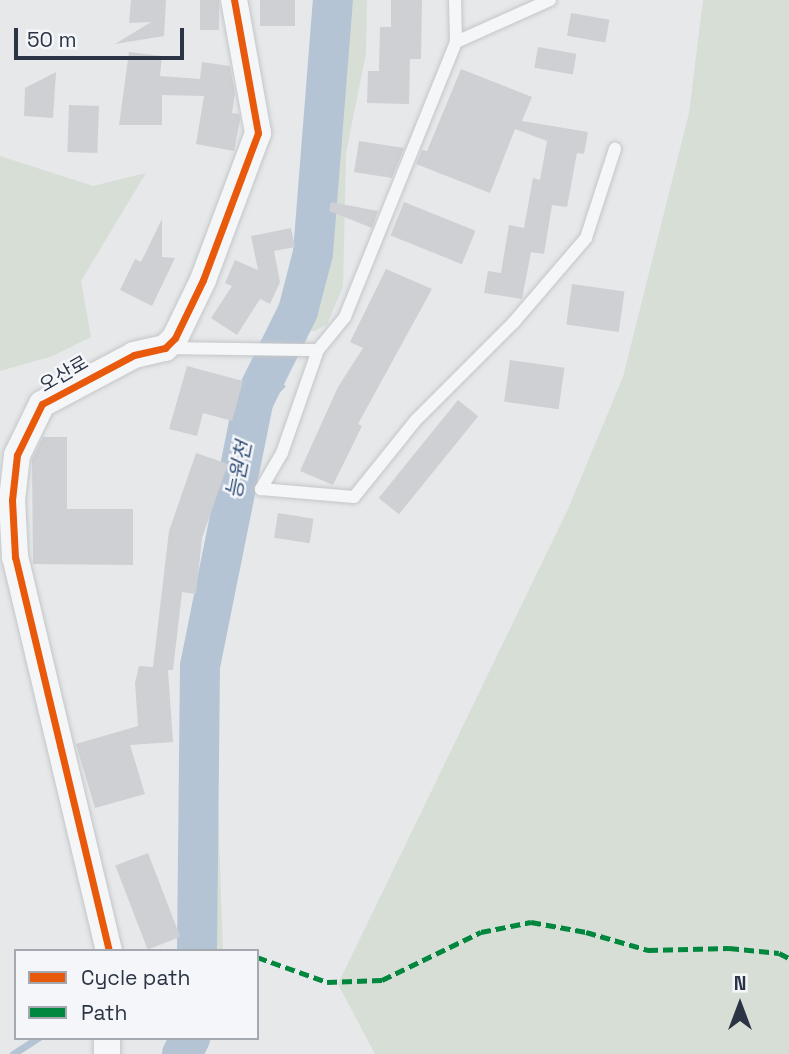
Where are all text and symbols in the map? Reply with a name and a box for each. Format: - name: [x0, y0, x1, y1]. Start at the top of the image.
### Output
- scale bar: [18, 14, 187, 58]
- text: 50 m: [27, 26, 77, 53]
- street label: 오산로: [36, 351, 92, 397]
- water label: 능원천: [221, 439, 257, 501]
- legend: [14, 949, 259, 1040]
- text: Cycle path: [81, 964, 190, 991]
- north arrow: [705, 970, 775, 1040]
- text: N: [734, 971, 746, 996]
- text: Path: [81, 999, 127, 1026]

